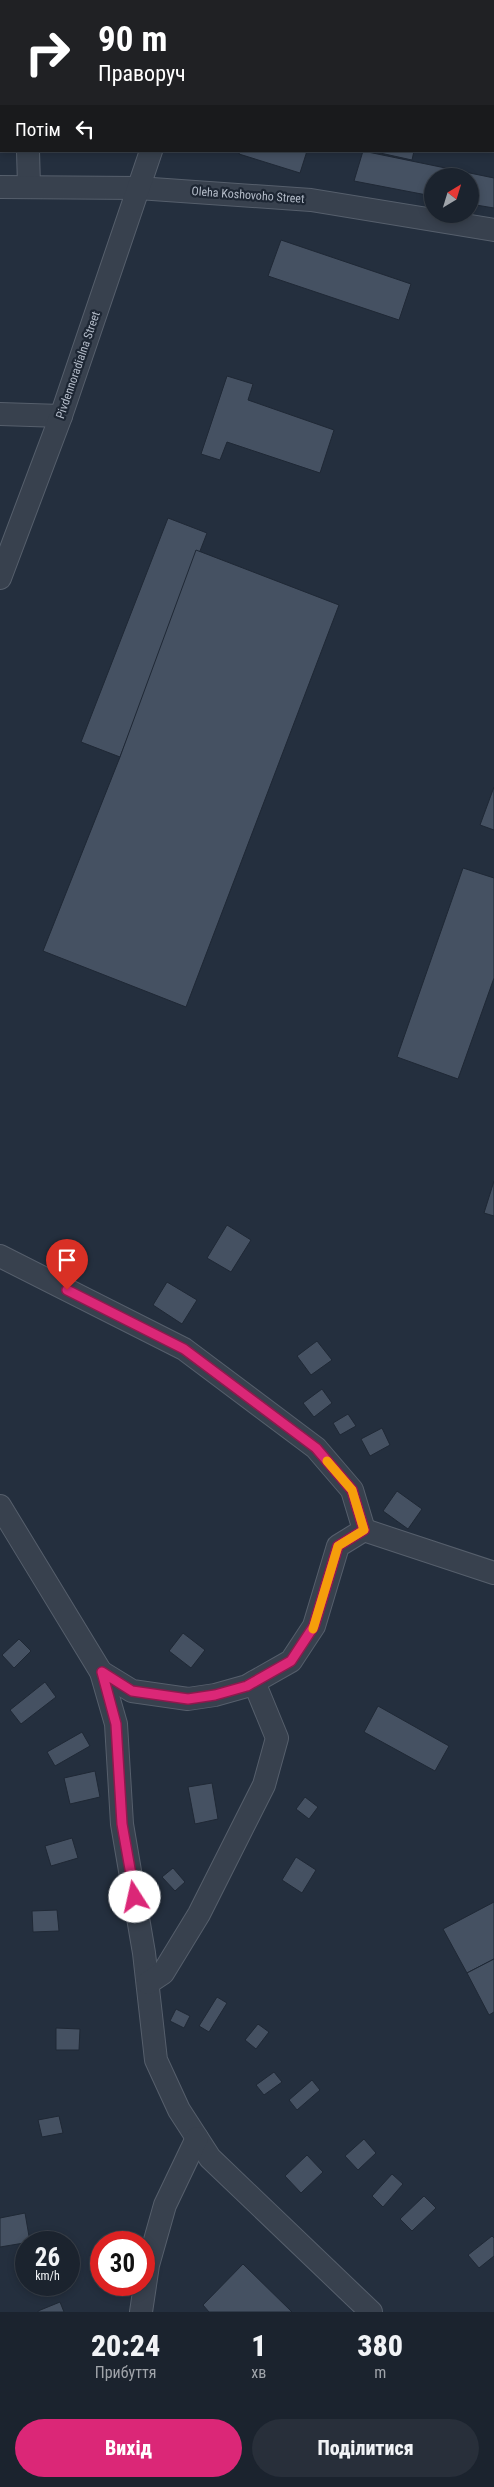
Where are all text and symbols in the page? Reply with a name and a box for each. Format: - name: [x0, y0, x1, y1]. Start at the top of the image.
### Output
- text: 90 m: [98, 19, 167, 60]
- icon: right: [15, 20, 80, 85]
- text: Праворуч: [98, 61, 186, 86]
- icon: left: [71, 115, 99, 143]
- text: Потім: [15, 118, 61, 141]
- north arrow: [424, 168, 479, 222]
- map controls: [424, 168, 479, 223]
- street label: Oleha Koshovoho Street: [191, 184, 305, 206]
- street label: Pivdennoradialna Street: [53, 309, 103, 420]
- pin: [46, 1239, 88, 1290]
- icon: arrive: [53, 1246, 81, 1274]
- position arrow: [108, 1870, 160, 1922]
- speed limit sign: 30: [90, 2231, 155, 2296]
- text: 26: [35, 2243, 60, 2272]
- text: km/h: [35, 2269, 60, 2283]
- text: 20:24: [91, 2328, 160, 2363]
- text: 1: [251, 2328, 266, 2363]
- text: 380: [357, 2328, 403, 2363]
- text: Прибуття: [95, 2363, 156, 2382]
- text: хв: [251, 2363, 266, 2382]
- text: m: [374, 2363, 386, 2382]
- button: Вихід: [15, 2419, 242, 2477]
- button: Поділитися: [252, 2419, 479, 2477]

